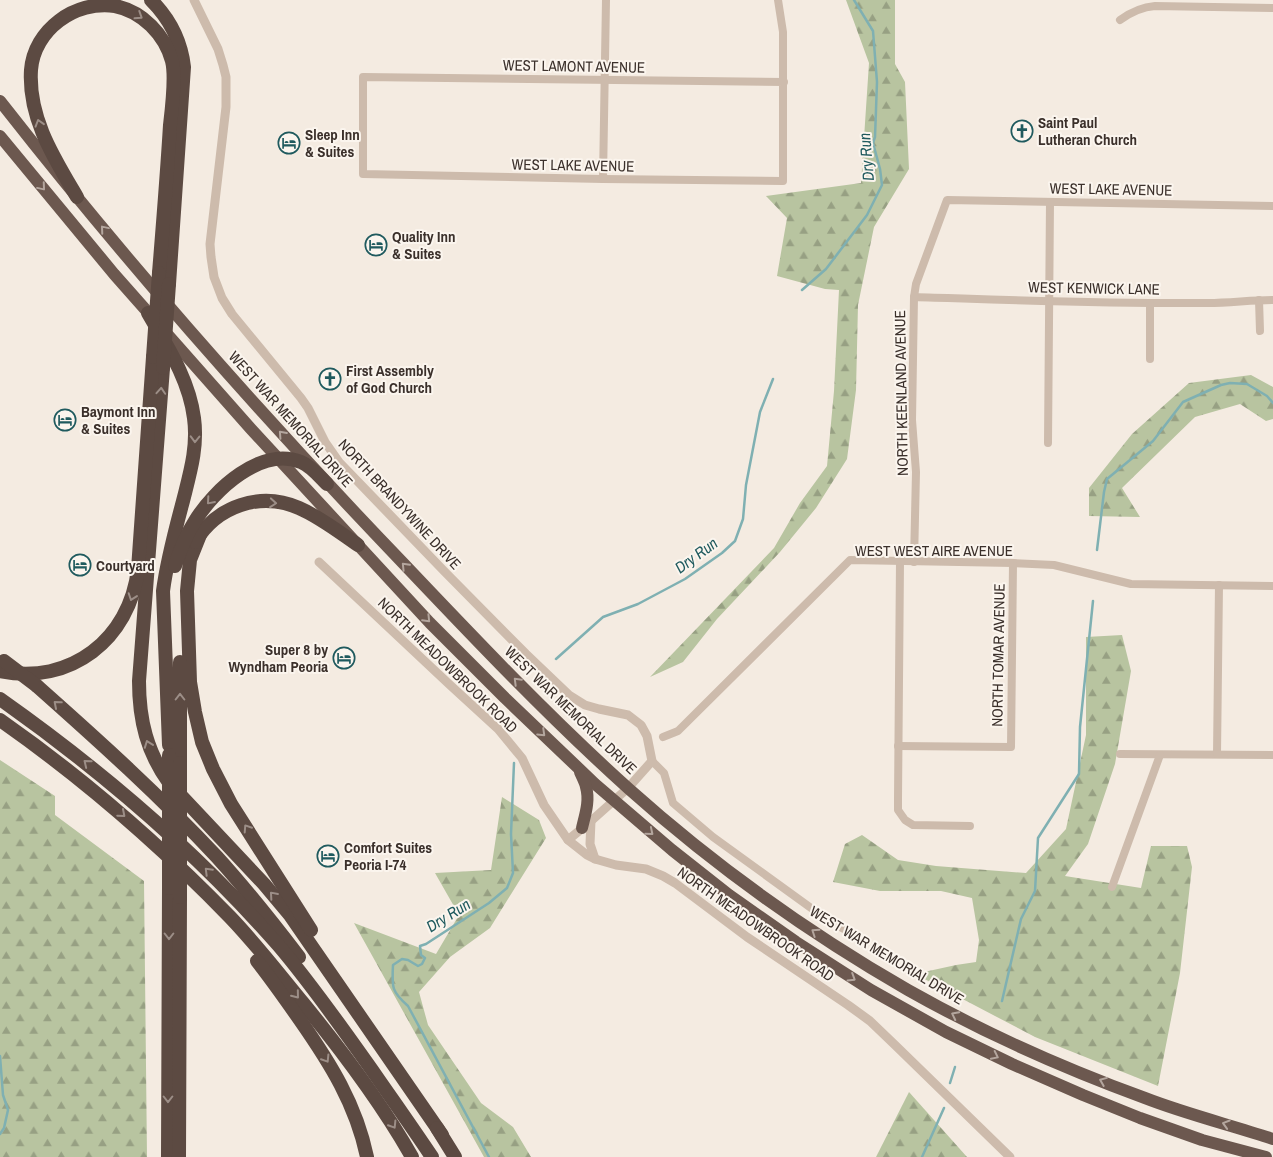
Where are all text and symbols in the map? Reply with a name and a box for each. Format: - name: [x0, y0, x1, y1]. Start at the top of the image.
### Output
- one-way arrow: [134, 10, 143, 20]
- street label: WEST LAMONT AVENUE: [503, 54, 645, 78]
- place label: Saint Paul Lutheran Church: [1038, 112, 1137, 150]
- one-way arrow: [34, 119, 44, 127]
- church icon: Saint Paul Lutheran Church: [1010, 119, 1034, 143]
- place label: Sleep Inn & Suites: [305, 124, 360, 162]
- hotel icon: Sleep Inn & Suites: [277, 131, 301, 155]
- water label: Dry Run: [853, 132, 879, 182]
- street label: WEST LAKE AVENUE: [512, 153, 634, 177]
- street label: WEST LAKE AVENUE: [1050, 177, 1172, 201]
- one-way arrow: [36, 182, 45, 191]
- one-way arrow: [100, 226, 109, 235]
- place label: Quality Inn & Suites: [392, 226, 456, 264]
- hotel icon: Quality Inn & Suites: [364, 233, 388, 257]
- street label: WEST KENWICK LANE: [1028, 276, 1160, 300]
- street label: NORTH KEENLAND AVENUE: [889, 310, 913, 476]
- street label: WEST WAR MEMORIAL DRIVE: [224, 346, 358, 492]
- place label: First Assembly of God Church: [346, 360, 434, 398]
- church icon: First Assembly of God Church: [318, 367, 342, 391]
- one-way arrow: [156, 386, 167, 394]
- place label: Baymont Inn & Suites: [81, 401, 156, 439]
- hotel icon: Baymont Inn & Suites: [53, 408, 77, 432]
- one-way arrow: [279, 431, 288, 440]
- street label: NORTH BRANDYWINE DRIVE: [334, 434, 466, 574]
- one-way arrow: [190, 436, 200, 443]
- one-way arrow: [206, 495, 215, 504]
- one-way arrow: [269, 497, 277, 508]
- water label: Dry Run: [670, 532, 722, 578]
- street label: WEST WEST AIRE AVENUE: [855, 540, 1013, 561]
- hotel icon: Courtyard: [68, 553, 92, 577]
- place label: Courtyard: [96, 555, 155, 576]
- one-way arrow: [402, 562, 411, 571]
- street label: NORTH TOMAR AVENUE: [986, 583, 1010, 727]
- one-way arrow: [128, 592, 138, 600]
- street label: NORTH MEADOWBROOK ROAD: [373, 592, 523, 738]
- one-way arrow: [421, 614, 430, 623]
- place label: Super 8 by Wyndham Peoria: [228, 639, 328, 677]
- street label: WEST WAR MEMORIAL DRIVE: [500, 641, 642, 779]
- hotel icon: Super 8 by Wyndham Peoria: [332, 646, 356, 670]
- one-way arrow: [514, 678, 523, 687]
- one-way arrow: [175, 693, 185, 700]
- one-way arrow: [54, 701, 63, 710]
- one-way arrow: [537, 728, 546, 737]
- one-way arrow: [144, 740, 154, 749]
- one-way arrow: [84, 761, 93, 769]
- one-way arrow: [116, 809, 125, 818]
- one-way arrow: [243, 825, 253, 834]
- one-way arrow: [644, 827, 653, 835]
- place label: Comfort Suites Peoria I-74: [344, 837, 432, 875]
- hotel icon: Comfort Suites Peoria I-74: [316, 844, 340, 868]
- street label: NORTH MEADOWBROOK ROAD: [673, 862, 839, 986]
- one-way arrow: [205, 868, 214, 877]
- one-way arrow: [270, 891, 279, 900]
- water label: Dry Run: [422, 893, 474, 937]
- street label: WEST WAR MEMORIAL DRIVE: [806, 901, 968, 1009]
- one-way arrow: [811, 929, 821, 938]
- one-way arrow: [164, 933, 174, 941]
- one-way arrow: [847, 972, 856, 982]
- one-way arrow: [291, 989, 299, 998]
- one-way arrow: [951, 1011, 960, 1021]
- one-way arrow: [990, 1050, 999, 1061]
- one-way arrow: [320, 1054, 329, 1063]
- one-way arrow: [1099, 1077, 1108, 1088]
- one-way arrow: [163, 1096, 173, 1103]
- one-way arrow: [387, 1120, 396, 1129]
- one-way arrow: [1223, 1120, 1231, 1130]

